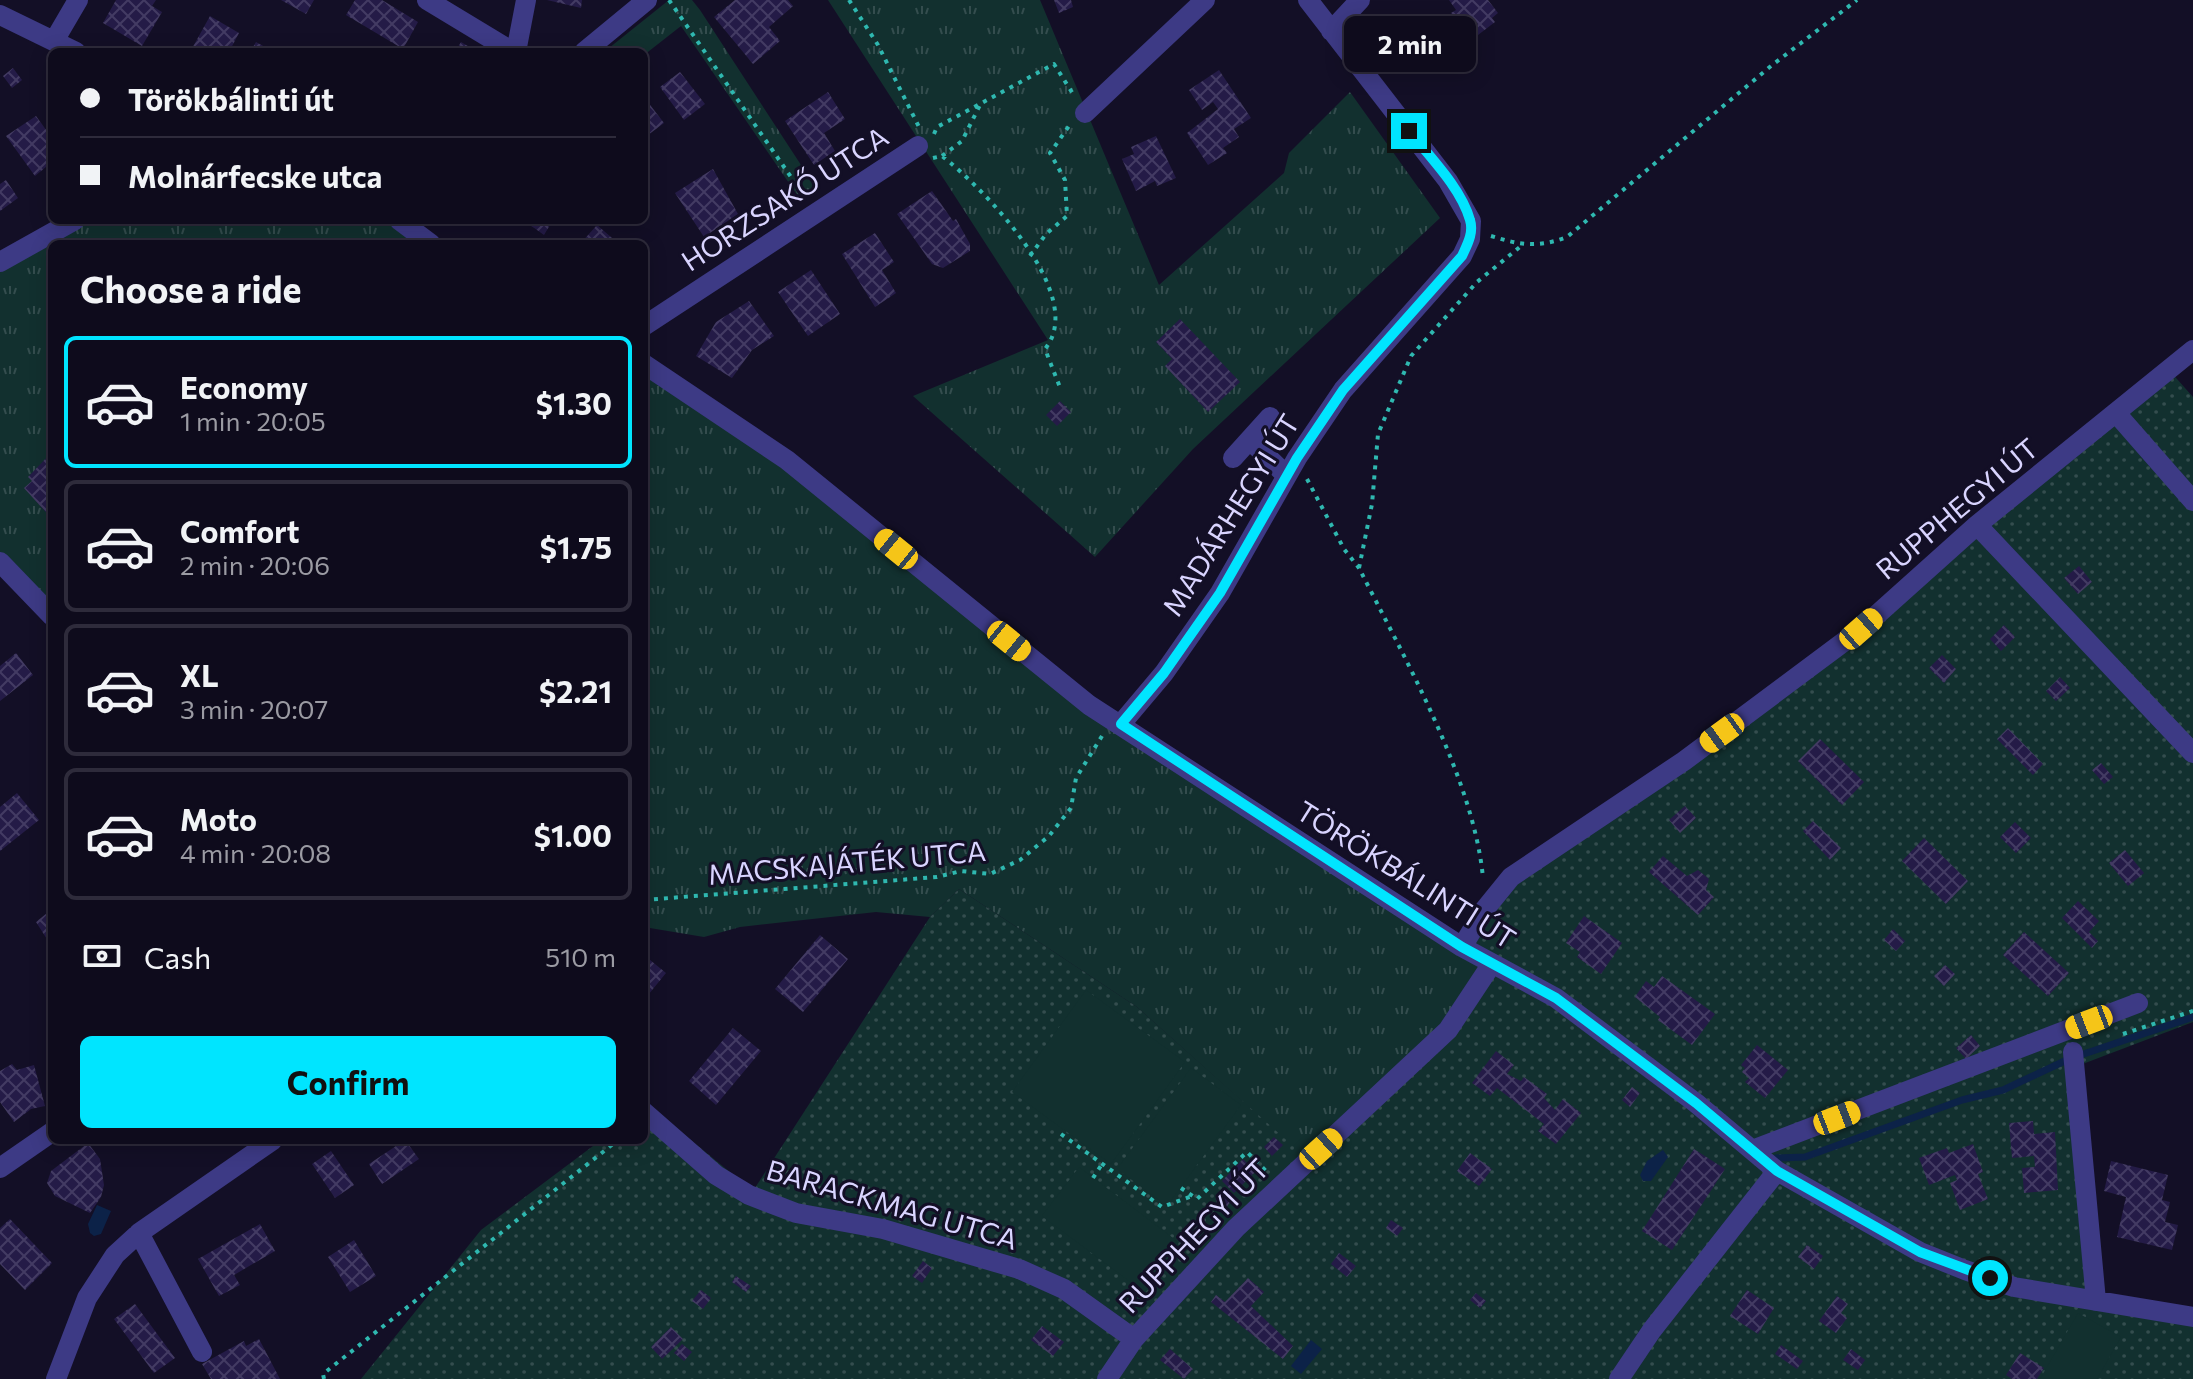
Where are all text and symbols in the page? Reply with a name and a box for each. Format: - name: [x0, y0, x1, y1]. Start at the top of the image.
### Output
- callout: 2 min: [1343, 15, 1475, 71]
- text: 2 min: [1378, 28, 1442, 59]
- text: Törökbálinti út: [128, 80, 334, 117]
- route end: [1391, 113, 1427, 149]
- street label: HORZSAKŐ UTCA: [675, 119, 894, 278]
- text: Molnárfecske utca: [128, 157, 382, 194]
- text: Choose a ride: [80, 266, 301, 310]
- icon: car: [84, 366, 156, 438]
- text: Economy: [180, 368, 308, 405]
- text: $1.30: [536, 384, 612, 421]
- text: 1 min · 20:05: [180, 405, 326, 436]
- street label: MADÁRHEGYI ÚT: [1154, 407, 1306, 622]
- street label: RUPPHEGYI ÚT: [1868, 431, 2044, 586]
- icon: car: [84, 510, 156, 582]
- text: Comfort: [180, 512, 299, 549]
- car: [870, 525, 922, 573]
- text: $1.75: [540, 528, 612, 565]
- text: 2 min · 20:06: [180, 549, 330, 580]
- car: [1835, 604, 1887, 654]
- car: [983, 617, 1035, 665]
- icon: car: [84, 654, 156, 726]
- text: XL: [180, 656, 219, 693]
- text: $2.21: [539, 672, 612, 709]
- text: 3 min · 20:07: [180, 693, 328, 724]
- car: [1696, 709, 1748, 757]
- street label: TÖRÖKBÁLINTI ÚT: [1291, 793, 1522, 955]
- icon: car: [84, 798, 156, 870]
- text: Moto: [180, 800, 257, 837]
- text: $1.00: [534, 816, 612, 853]
- street label: MACSKAJÁTÉK UTCA: [707, 833, 987, 891]
- text: 4 min · 20:08: [180, 837, 331, 868]
- icon: cash: [80, 934, 124, 978]
- text: Cash: [144, 938, 211, 975]
- text: 510 m: [545, 941, 616, 972]
- car: [2062, 1002, 2116, 1042]
- button: Confirm: [80, 1036, 616, 1128]
- car: [1810, 1098, 1864, 1138]
- car: [1295, 1124, 1347, 1174]
- street label: RUPPHEGYI ÚT: [1111, 1151, 1275, 1319]
- street label: BARACKMAG UTCA: [763, 1152, 1022, 1256]
- route start: [1972, 1260, 2008, 1296]

